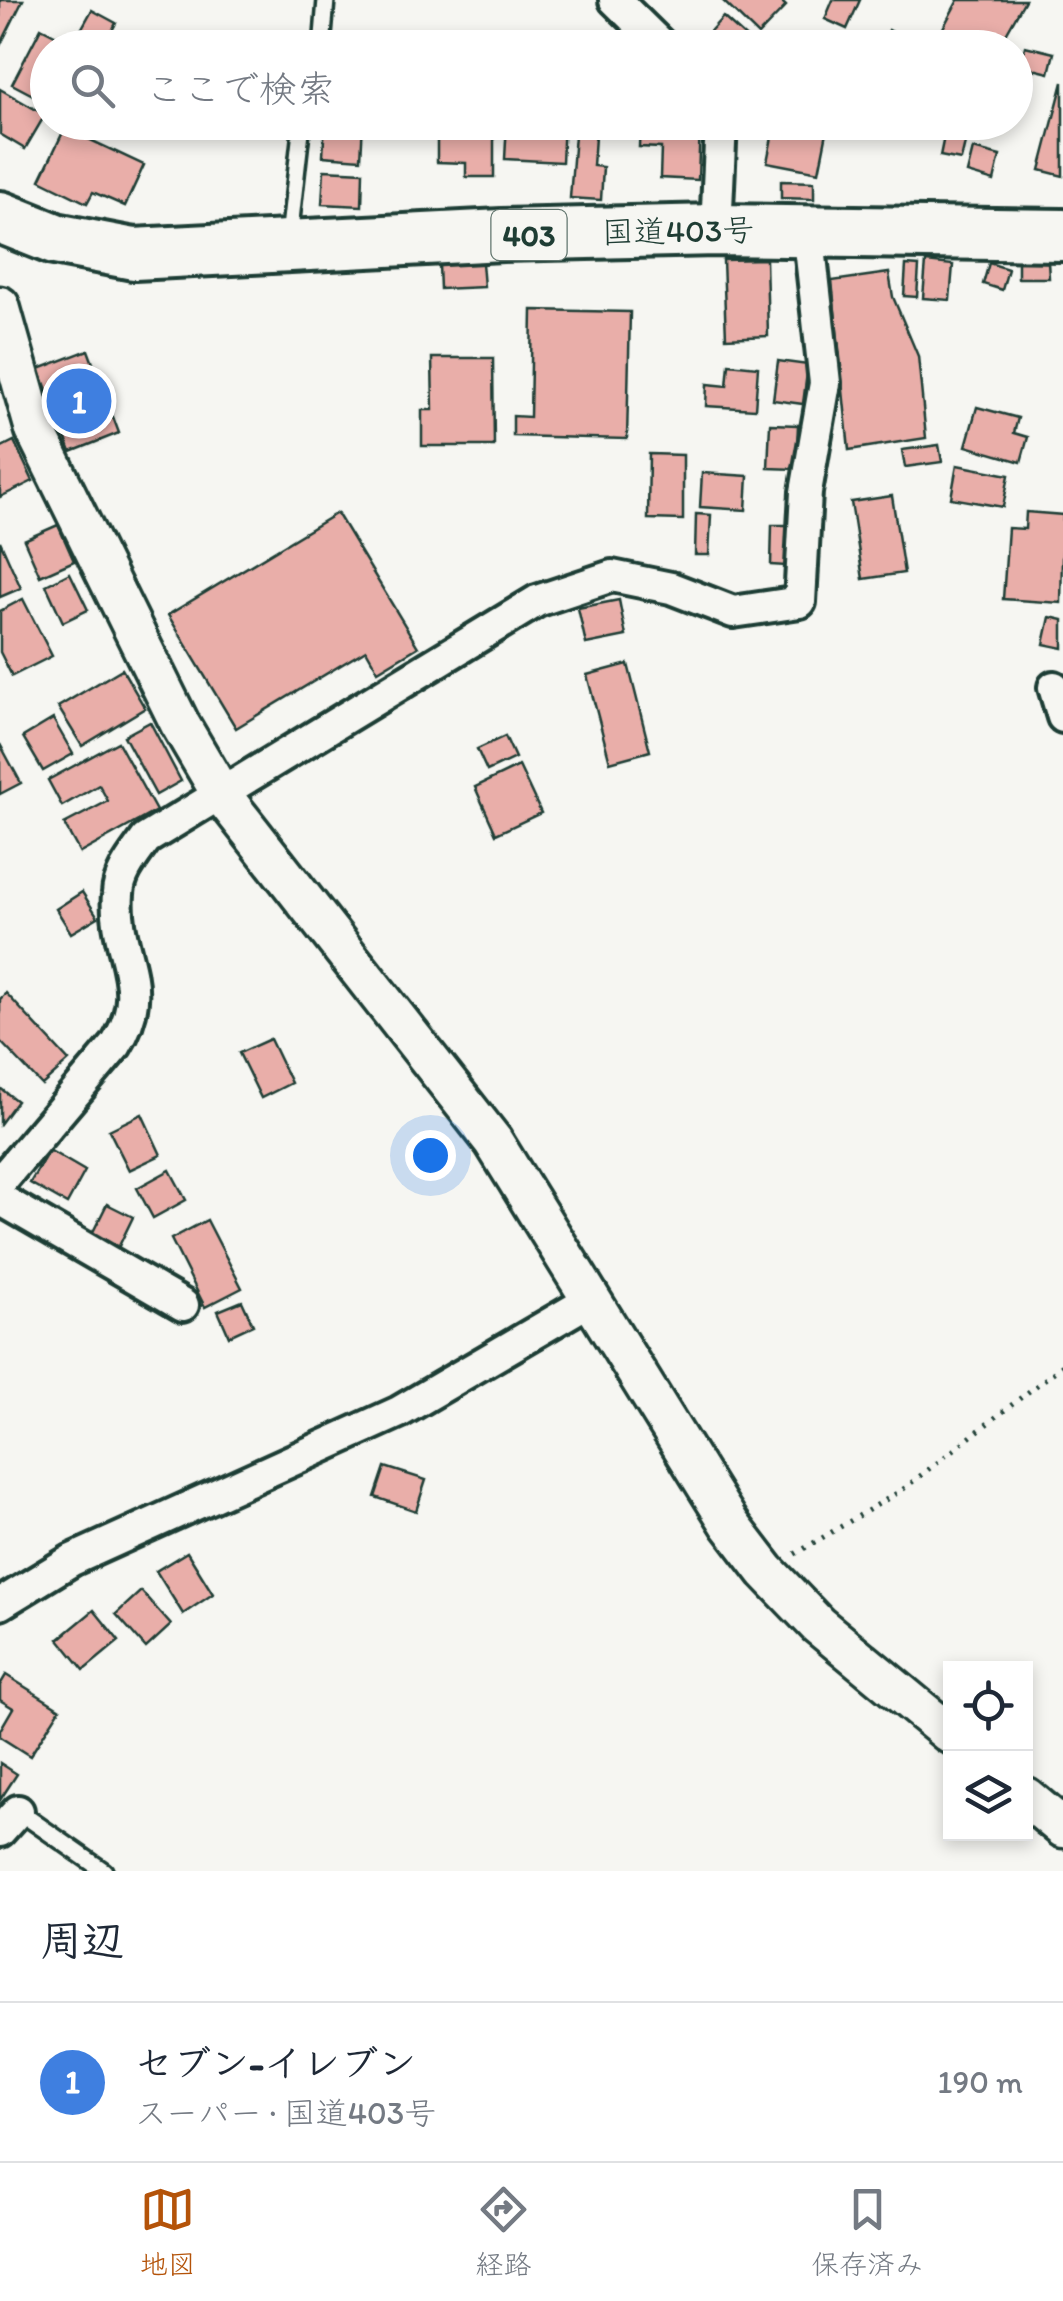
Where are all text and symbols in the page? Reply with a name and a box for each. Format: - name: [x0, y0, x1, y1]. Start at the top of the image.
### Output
- search box: [30, 30, 1033, 140]
- icon: search: [65, 58, 120, 113]
- text: ここで検索: [145, 66, 335, 112]
- road number: 403: [492, 210, 566, 260]
- street label: 国道403号: [601, 211, 755, 251]
- pin: 1: [46, 364, 112, 438]
- your location: [405, 1130, 456, 1181]
- map controls: [943, 1661, 1033, 1841]
- button: locate: [943, 1661, 1033, 1751]
- button: layers: [943, 1751, 1033, 1841]
- text: 周辺: [40, 1915, 124, 1966]
- text: セブン-イレブン: [135, 2040, 416, 2086]
- text: 1: [65, 2063, 80, 2101]
- text: 190 m: [938, 2063, 1023, 2101]
- text: スーパー · 国道403号: [135, 2094, 436, 2132]
- tab: 地図: [140, 2182, 196, 2282]
- tab: 経路: [475, 2182, 531, 2282]
- tab: 保存済み: [811, 2182, 923, 2282]

